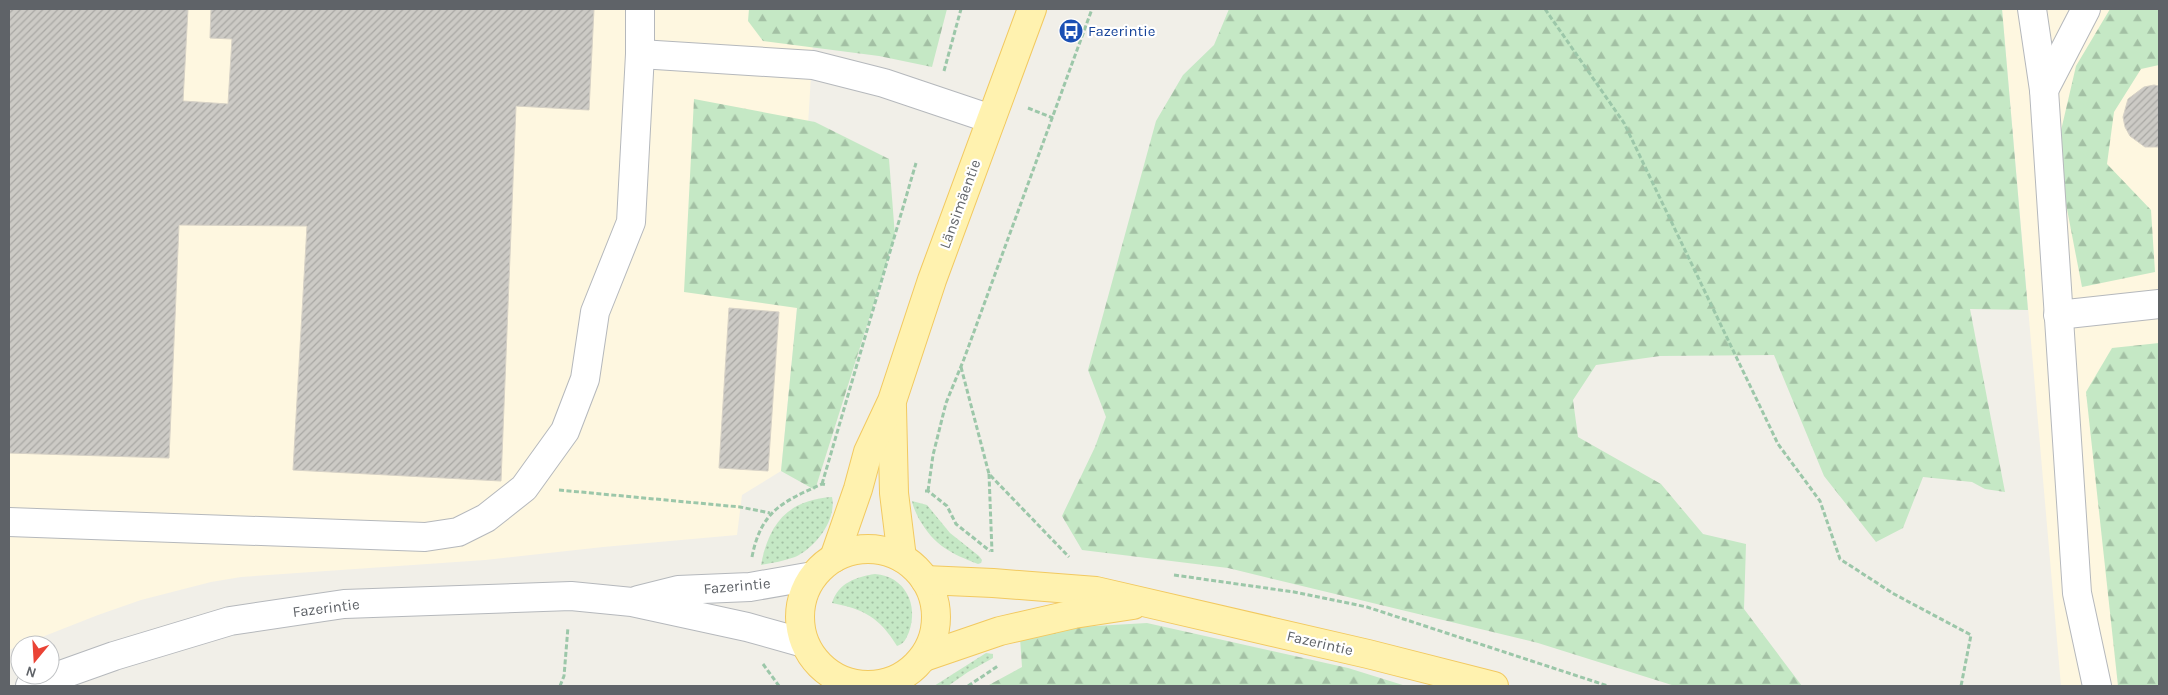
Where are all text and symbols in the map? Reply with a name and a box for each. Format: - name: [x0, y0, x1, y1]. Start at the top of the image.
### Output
- bus stop icon: Fazerintie: [1058, 18, 1084, 44]
- place label: Fazerintie: [1088, 22, 1155, 40]
- street label: Länsimäentie: [936, 157, 984, 251]
- street label: Fazerintie: [703, 574, 771, 598]
- street label: Fazerintie: [291, 595, 361, 621]
- street label: Fazerintie: [1285, 627, 1355, 659]
- north arrow: [10, 635, 60, 685]
- text: N: [24, 662, 39, 682]

